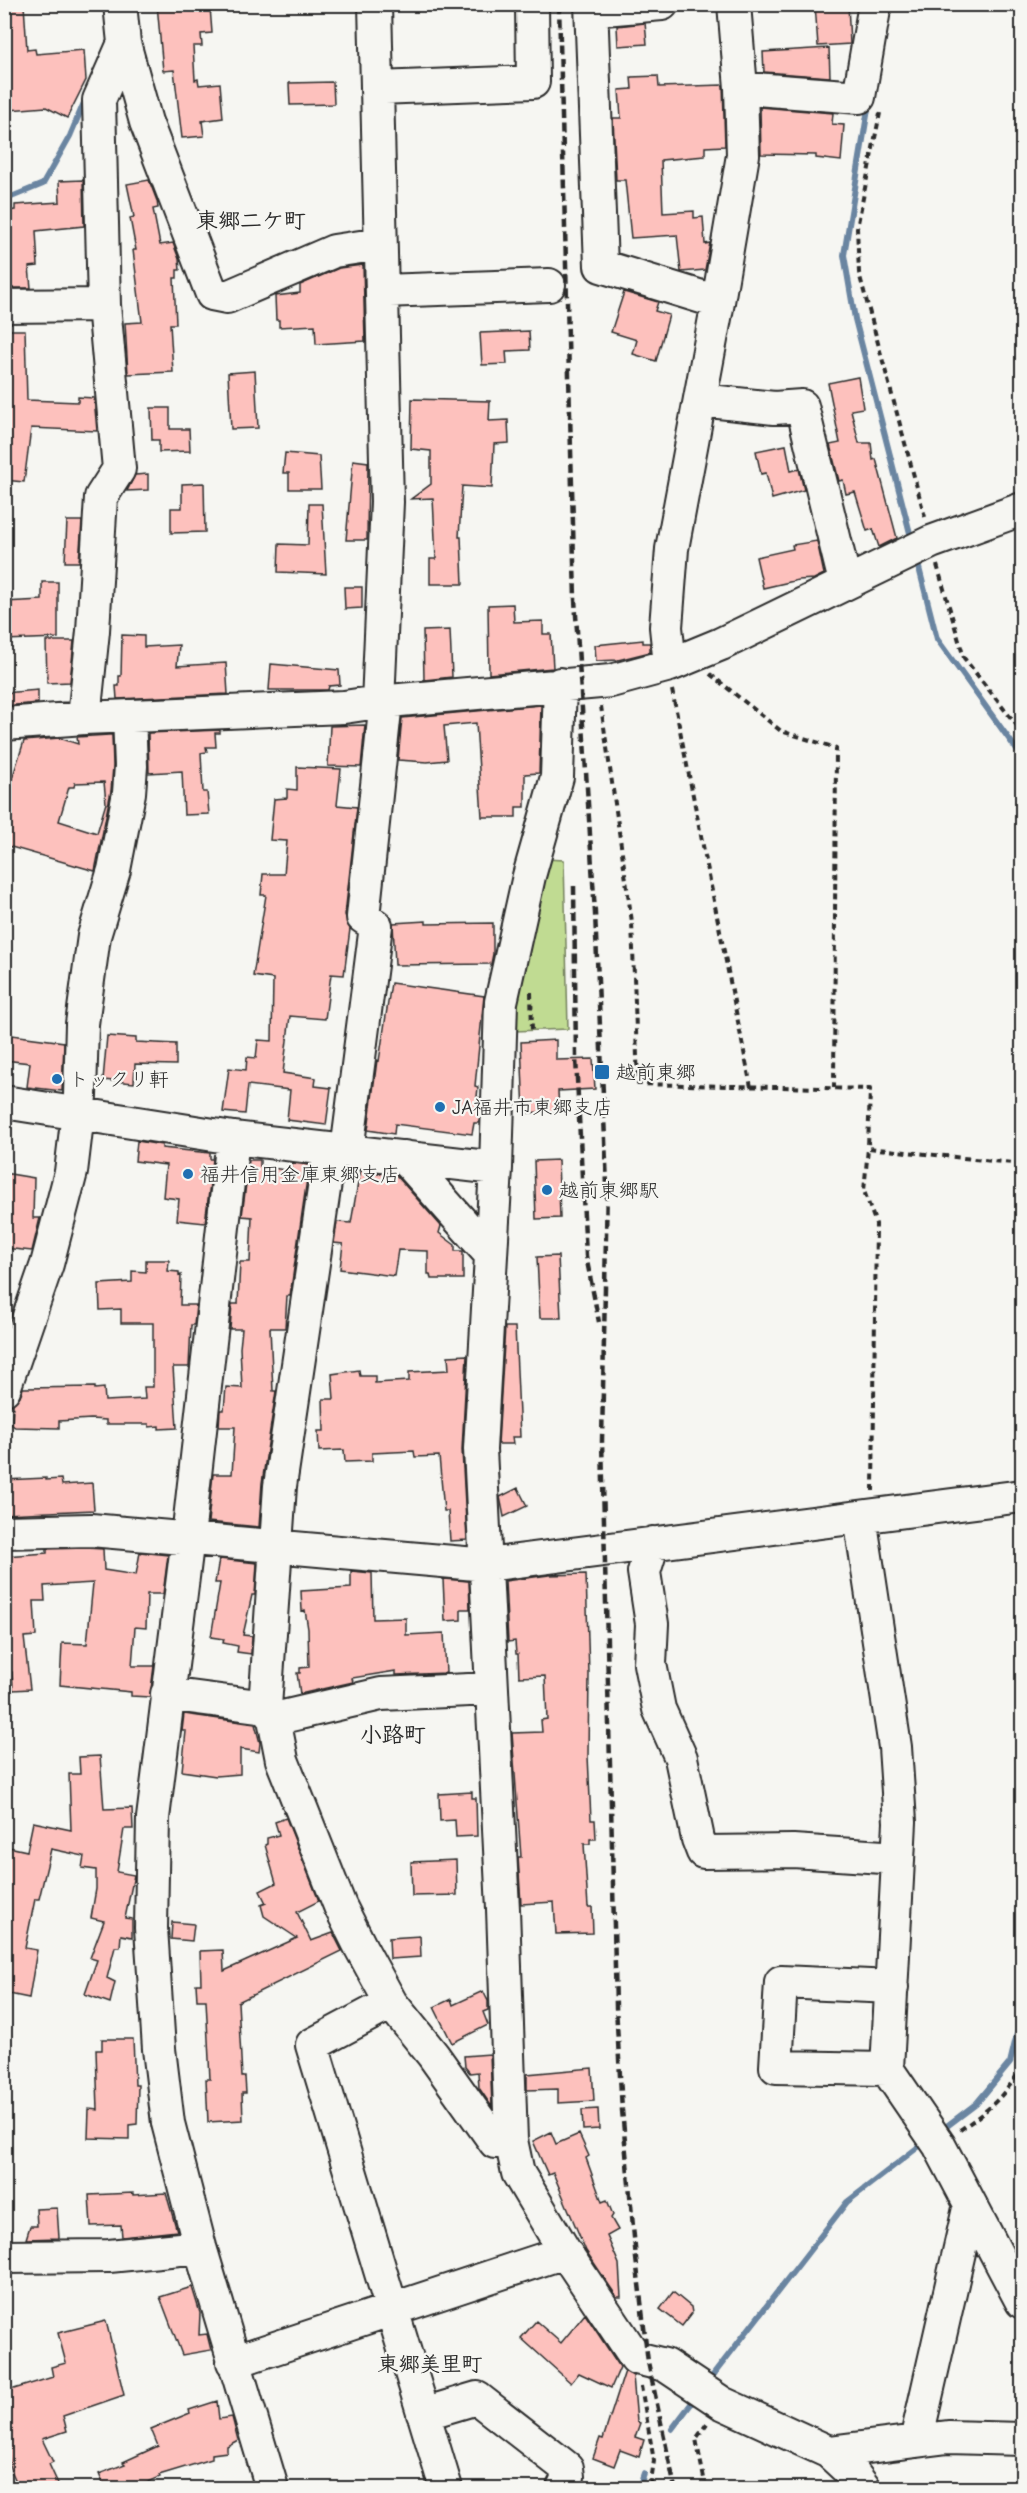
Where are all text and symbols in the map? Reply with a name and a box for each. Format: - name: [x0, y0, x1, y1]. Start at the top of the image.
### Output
- district label: 東郷二ケ町: [196, 208, 306, 234]
- place label: 越前東郷: [616, 1061, 696, 1084]
- marker: 越前東郷: [593, 1063, 611, 1081]
- place label: トックリ軒: [69, 1068, 169, 1091]
- marker: トックリ軒: [50, 1072, 64, 1086]
- place label: JA福井市東郷支店: [452, 1096, 613, 1119]
- marker: JA福井市東郷支店: [433, 1100, 447, 1114]
- place label: 福井信用金庫東郷支店: [200, 1163, 400, 1186]
- marker: 福井信用金庫東郷支店: [181, 1167, 195, 1181]
- place label: 越前東郷駅: [559, 1179, 659, 1202]
- marker: 越前東郷駅: [540, 1183, 554, 1197]
- district label: 小路町: [360, 1722, 426, 1748]
- district label: 東郷美里町: [378, 2352, 483, 2376]

